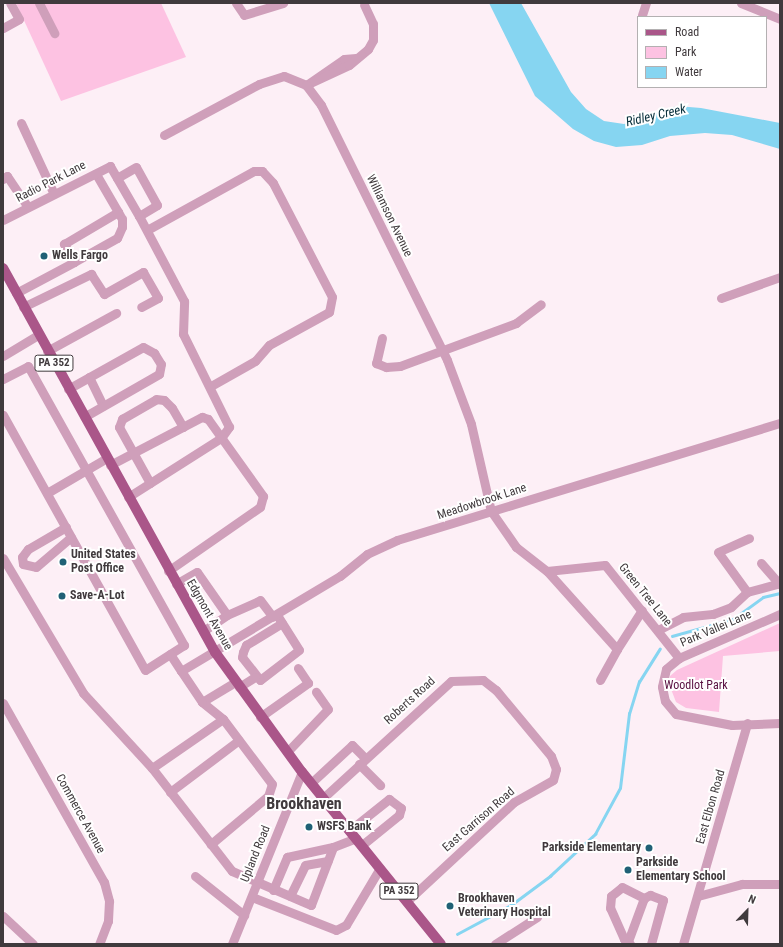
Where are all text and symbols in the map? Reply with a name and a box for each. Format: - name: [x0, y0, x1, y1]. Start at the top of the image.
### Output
- legend: [637, 16, 767, 88]
- text: Road: [675, 25, 699, 39]
- text: Park: [675, 45, 696, 59]
- text: Water: [675, 65, 703, 79]
- water label: Ridley Creek: [624, 102, 688, 130]
- street label: Radio Park Lane: [14, 158, 88, 206]
- street label: Williamson Avenue: [363, 173, 415, 259]
- place label: Wells Fargo: [52, 249, 108, 263]
- marker: Wells Fargo: [39, 251, 49, 261]
- road number: PA 352: [34, 354, 74, 372]
- street label: Meadowbrook Lane: [436, 481, 528, 523]
- place label: United States Post Office: [71, 548, 136, 576]
- marker: United States Post Office: [58, 557, 68, 567]
- street label: Green Tree Lane: [615, 561, 675, 629]
- street label: Edgmont Avenue: [183, 577, 235, 653]
- place label: Save-A-Lot: [70, 589, 124, 603]
- marker: Save-A-Lot: [57, 591, 67, 601]
- street label: Park Vallei Lane: [678, 608, 754, 650]
- street label: Roberts Road: [381, 674, 439, 728]
- park label: Woodlot Park: [664, 679, 728, 693]
- street label: East Elbon Road: [693, 768, 729, 846]
- street label: Commerce Avenue: [52, 772, 108, 856]
- street label: East Garrison Road: [440, 785, 518, 855]
- district label: Brookhaven: [266, 794, 342, 814]
- place label: WSFS Bank: [317, 820, 371, 834]
- marker: WSFS Bank: [304, 822, 314, 832]
- street label: Upland Road: [238, 824, 274, 884]
- place label: Parkside Elementary: [542, 841, 641, 855]
- marker: Parkside Elementary: [644, 843, 654, 853]
- place label: Parkside Elementary School: [636, 856, 726, 884]
- marker: Parkside Elementary School: [623, 865, 633, 875]
- road number: PA 352: [379, 882, 419, 900]
- north arrow: [727, 891, 767, 931]
- place label: Brookhaven Veterinary Hospital: [458, 892, 551, 920]
- text: N: [746, 892, 758, 907]
- marker: Brookhaven Veterinary Hospital: [445, 901, 455, 911]

